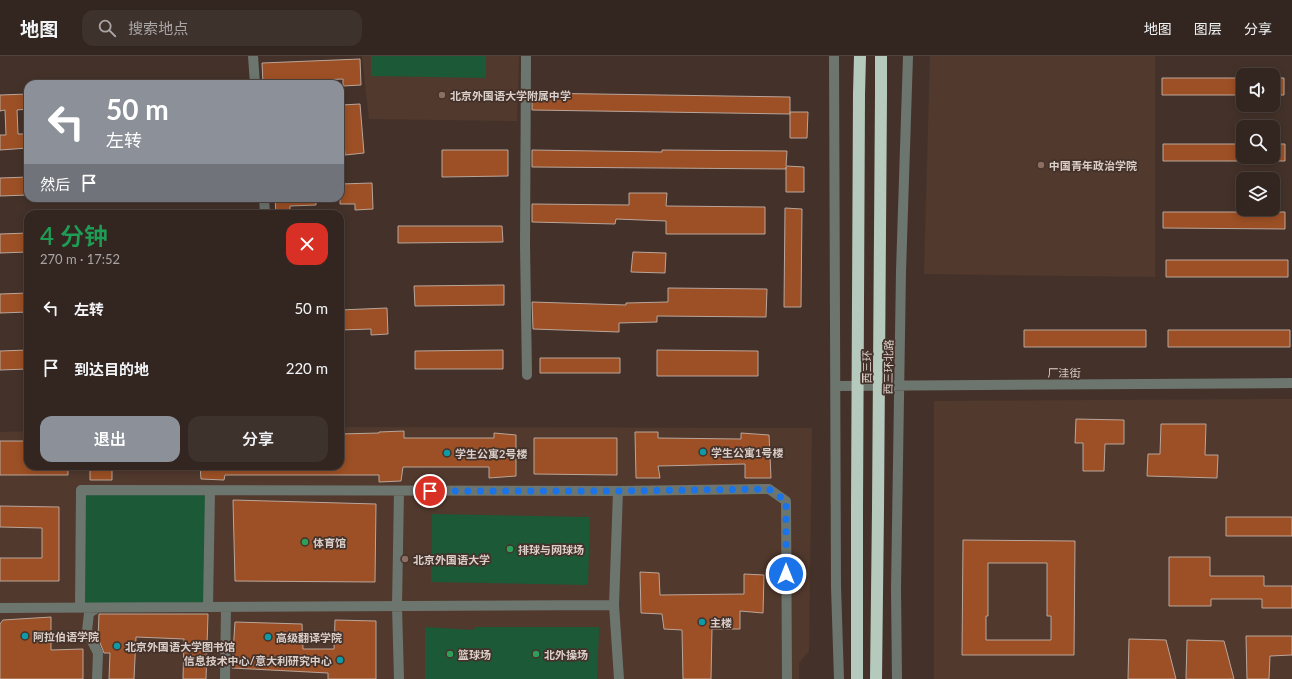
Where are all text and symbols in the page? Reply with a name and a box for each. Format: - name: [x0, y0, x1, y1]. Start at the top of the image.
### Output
- search box: [82, 10, 362, 46]
- text: 地图: [20, 17, 58, 40]
- icon: search: [96, 17, 118, 39]
- text: 搜索地点: [128, 19, 188, 37]
- text: 地图: [1144, 20, 1172, 37]
- text: 图层: [1194, 20, 1222, 37]
- text: 分享: [1244, 20, 1272, 37]
- map controls: [1236, 68, 1280, 216]
- button: sound: [1236, 68, 1280, 112]
- place label: 北京外国语大学附属中学: [450, 89, 571, 102]
- marker: 北京外国语大学附属中学: [437, 90, 447, 100]
- text: 50 m: [106, 92, 169, 126]
- icon: left: [40, 96, 92, 148]
- button: search: [1236, 120, 1280, 164]
- text: 左转: [106, 129, 142, 151]
- place label: 中国青年政治学院: [1049, 159, 1137, 172]
- marker: 中国青年政治学院: [1036, 160, 1046, 170]
- icon: arrive: [78, 172, 100, 194]
- button: layers: [1236, 172, 1280, 216]
- text: 然后: [40, 175, 70, 193]
- text: 4 分钟: [40, 221, 108, 250]
- button: close: [286, 223, 328, 265]
- text: 270 m · 17:52: [40, 251, 120, 267]
- icon: left: [40, 297, 62, 319]
- text: 50 m: [294, 299, 328, 317]
- text: 左转: [74, 300, 104, 318]
- street label: 西三环北路: [881, 339, 895, 395]
- street label: 西三环: [860, 351, 873, 384]
- icon: arrive: [40, 357, 62, 379]
- text: 220 m: [286, 359, 328, 377]
- text: 到达目的地: [74, 360, 149, 378]
- street label: 厂洼街: [1048, 366, 1081, 379]
- button: 退出: [40, 416, 180, 462]
- button: 分享: [188, 416, 328, 462]
- place label: 学生公寓1号楼: [711, 446, 783, 459]
- place label: 学生公寓2号楼: [455, 447, 527, 460]
- marker: 学生公寓1号楼: [698, 447, 708, 457]
- marker: 学生公寓2号楼: [442, 448, 452, 458]
- pin: [413, 474, 447, 508]
- icon: arrive: [419, 480, 441, 502]
- place label: 体育馆: [313, 536, 346, 549]
- marker: 体育馆: [300, 537, 310, 547]
- place label: 排球与网球场: [518, 543, 584, 556]
- marker: 排球与网球场: [505, 544, 515, 554]
- place label: 北京外国语大学: [413, 553, 490, 566]
- position arrow: [765, 553, 807, 595]
- marker: 北京外国语大学: [400, 554, 410, 564]
- place label: 主楼: [710, 616, 732, 629]
- marker: 主楼: [697, 617, 707, 627]
- place label: 阿拉伯语学院: [33, 630, 99, 643]
- marker: 阿拉伯语学院: [20, 631, 30, 641]
- place label: 高级翻译学院: [276, 631, 342, 644]
- marker: 高级翻译学院: [263, 632, 273, 642]
- place label: 北京外国语大学图书馆: [125, 640, 235, 653]
- marker: 北京外国语大学图书馆: [112, 641, 122, 651]
- place label: 篮球场: [458, 648, 491, 661]
- place label: 北外操场: [544, 648, 588, 661]
- marker: 篮球场: [445, 649, 455, 659]
- marker: 北外操场: [531, 649, 541, 659]
- place label: 信息技术中心/意大利研究中心: [184, 654, 332, 667]
- marker: 信息技术中心/意大利研究中心: [335, 655, 345, 665]

